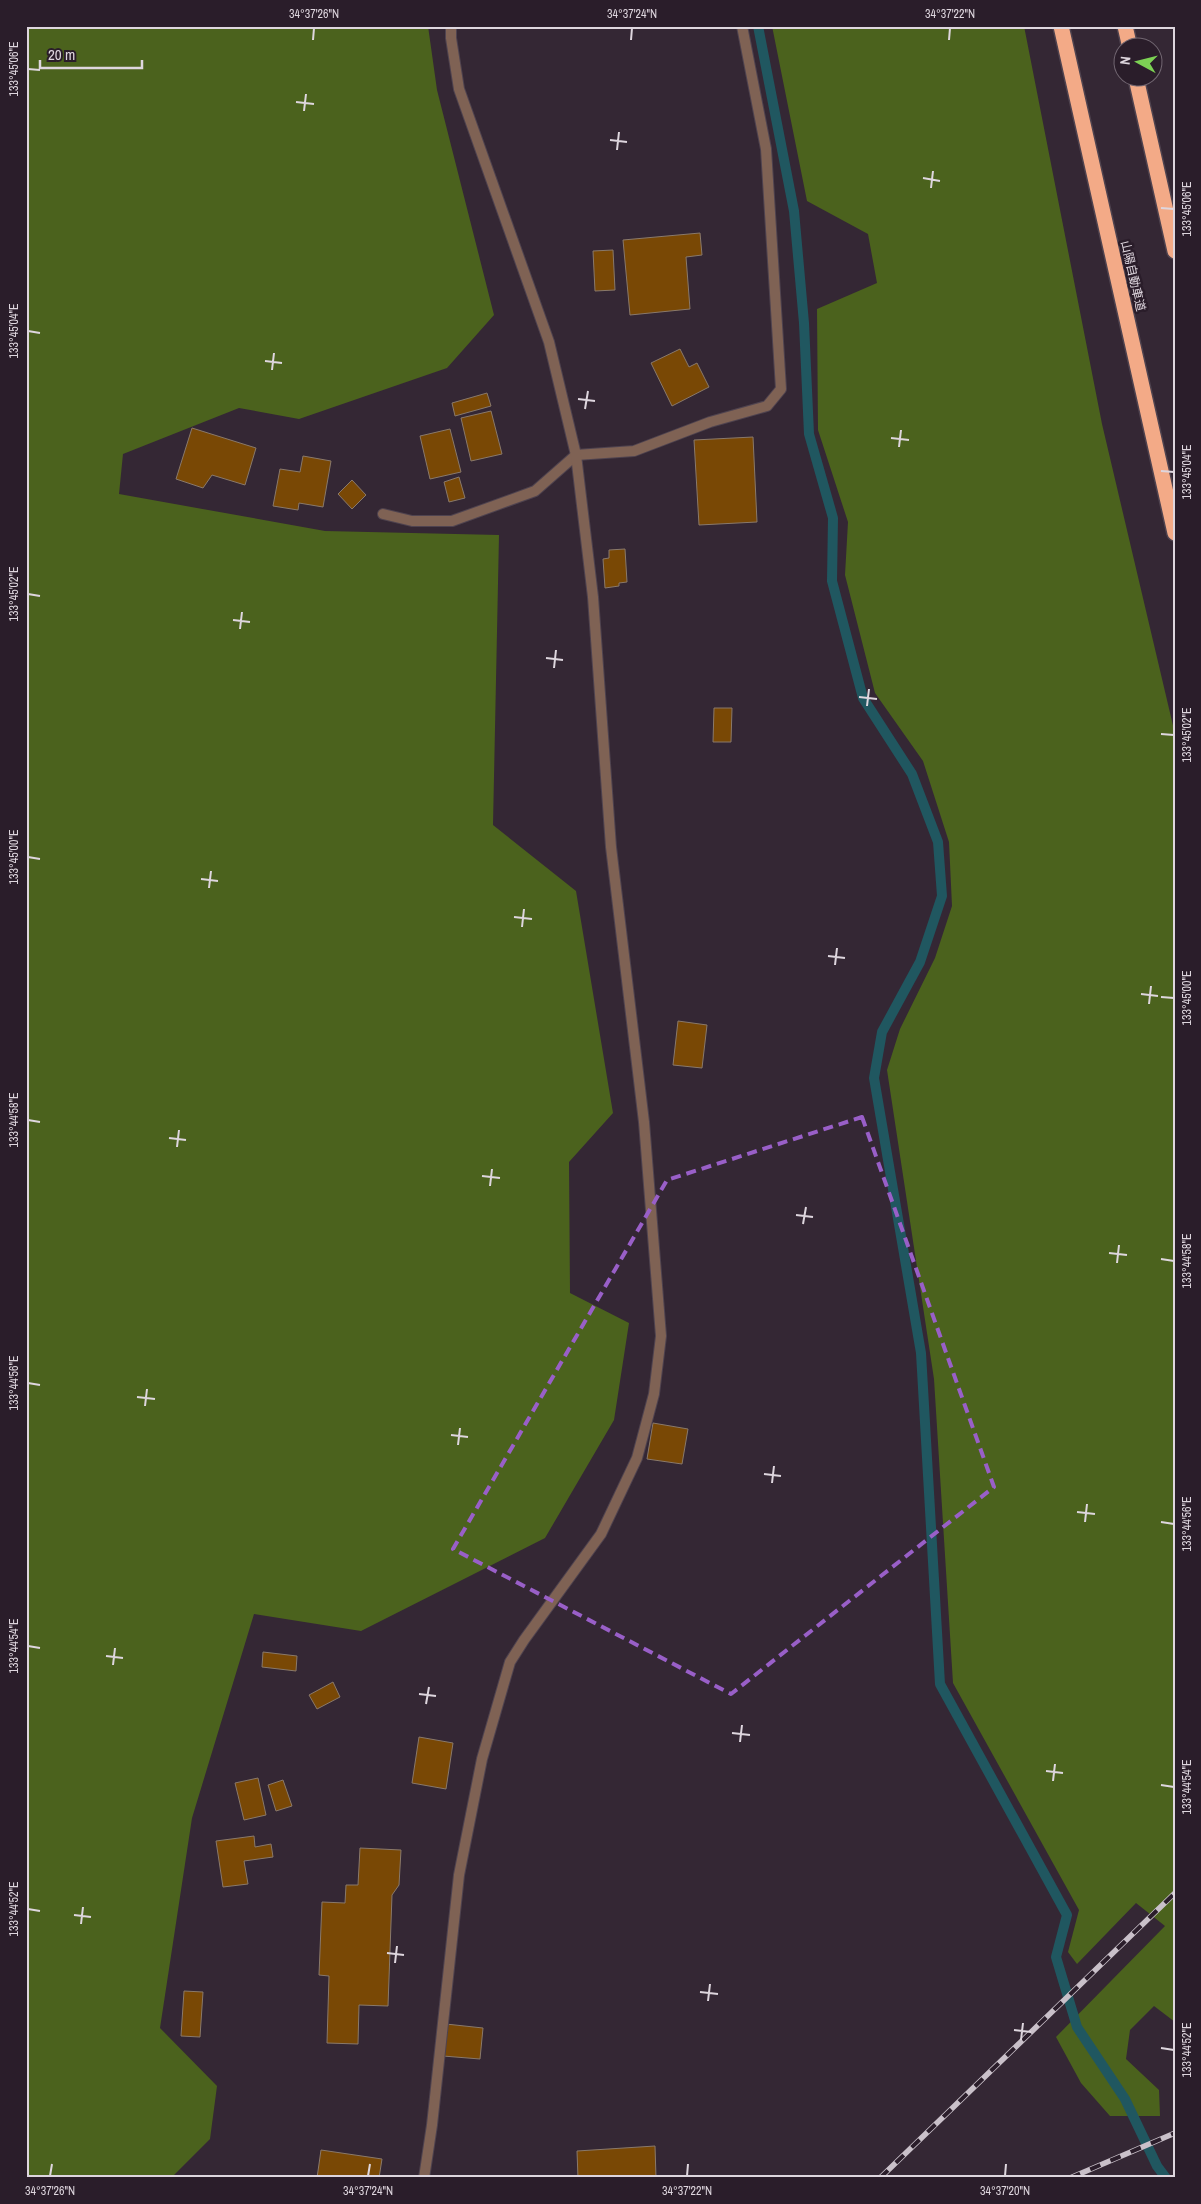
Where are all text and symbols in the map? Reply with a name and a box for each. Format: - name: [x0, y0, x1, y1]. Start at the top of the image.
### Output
- text: 34°37'26"N: [289, 6, 339, 22]
- text: 34°37'24"N: [607, 6, 657, 22]
- text: 34°37'22"N: [925, 6, 975, 22]
- scale bar: [40, 38, 142, 70]
- north arrow: [1114, 38, 1164, 88]
- text: 133°45'06"E: [6, 41, 22, 97]
- text: 20 m: [48, 44, 75, 65]
- text: N: [1116, 55, 1135, 66]
- text: 133°45'06"E: [1179, 181, 1195, 237]
- street label: 山陽自動車道: [1117, 239, 1149, 313]
- text: 133°45'04"E: [6, 303, 22, 359]
- text: 133°45'04"E: [1179, 444, 1195, 500]
- text: 133°45'02"E: [6, 566, 22, 622]
- text: 133°45'02"E: [1179, 707, 1195, 763]
- text: 133°45'00"E: [6, 829, 22, 885]
- text: 133°45'00"E: [1179, 970, 1195, 1026]
- text: 133°44'58"E: [6, 1092, 22, 1148]
- text: 133°44'58"E: [1179, 1233, 1195, 1289]
- text: 133°44'56"E: [6, 1355, 22, 1411]
- text: 133°44'56"E: [1179, 1496, 1195, 1552]
- text: 133°44'54"E: [6, 1618, 22, 1674]
- text: 133°44'54"E: [1179, 1759, 1195, 1815]
- text: 133°44'52"E: [6, 1881, 22, 1937]
- text: 133°44'52"E: [1179, 2022, 1195, 2078]
- text: 34°37'26"N: [25, 2183, 75, 2199]
- text: 34°37'24"N: [343, 2183, 393, 2199]
- text: 34°37'22"N: [662, 2183, 712, 2199]
- text: 34°37'20"N: [980, 2183, 1030, 2199]

